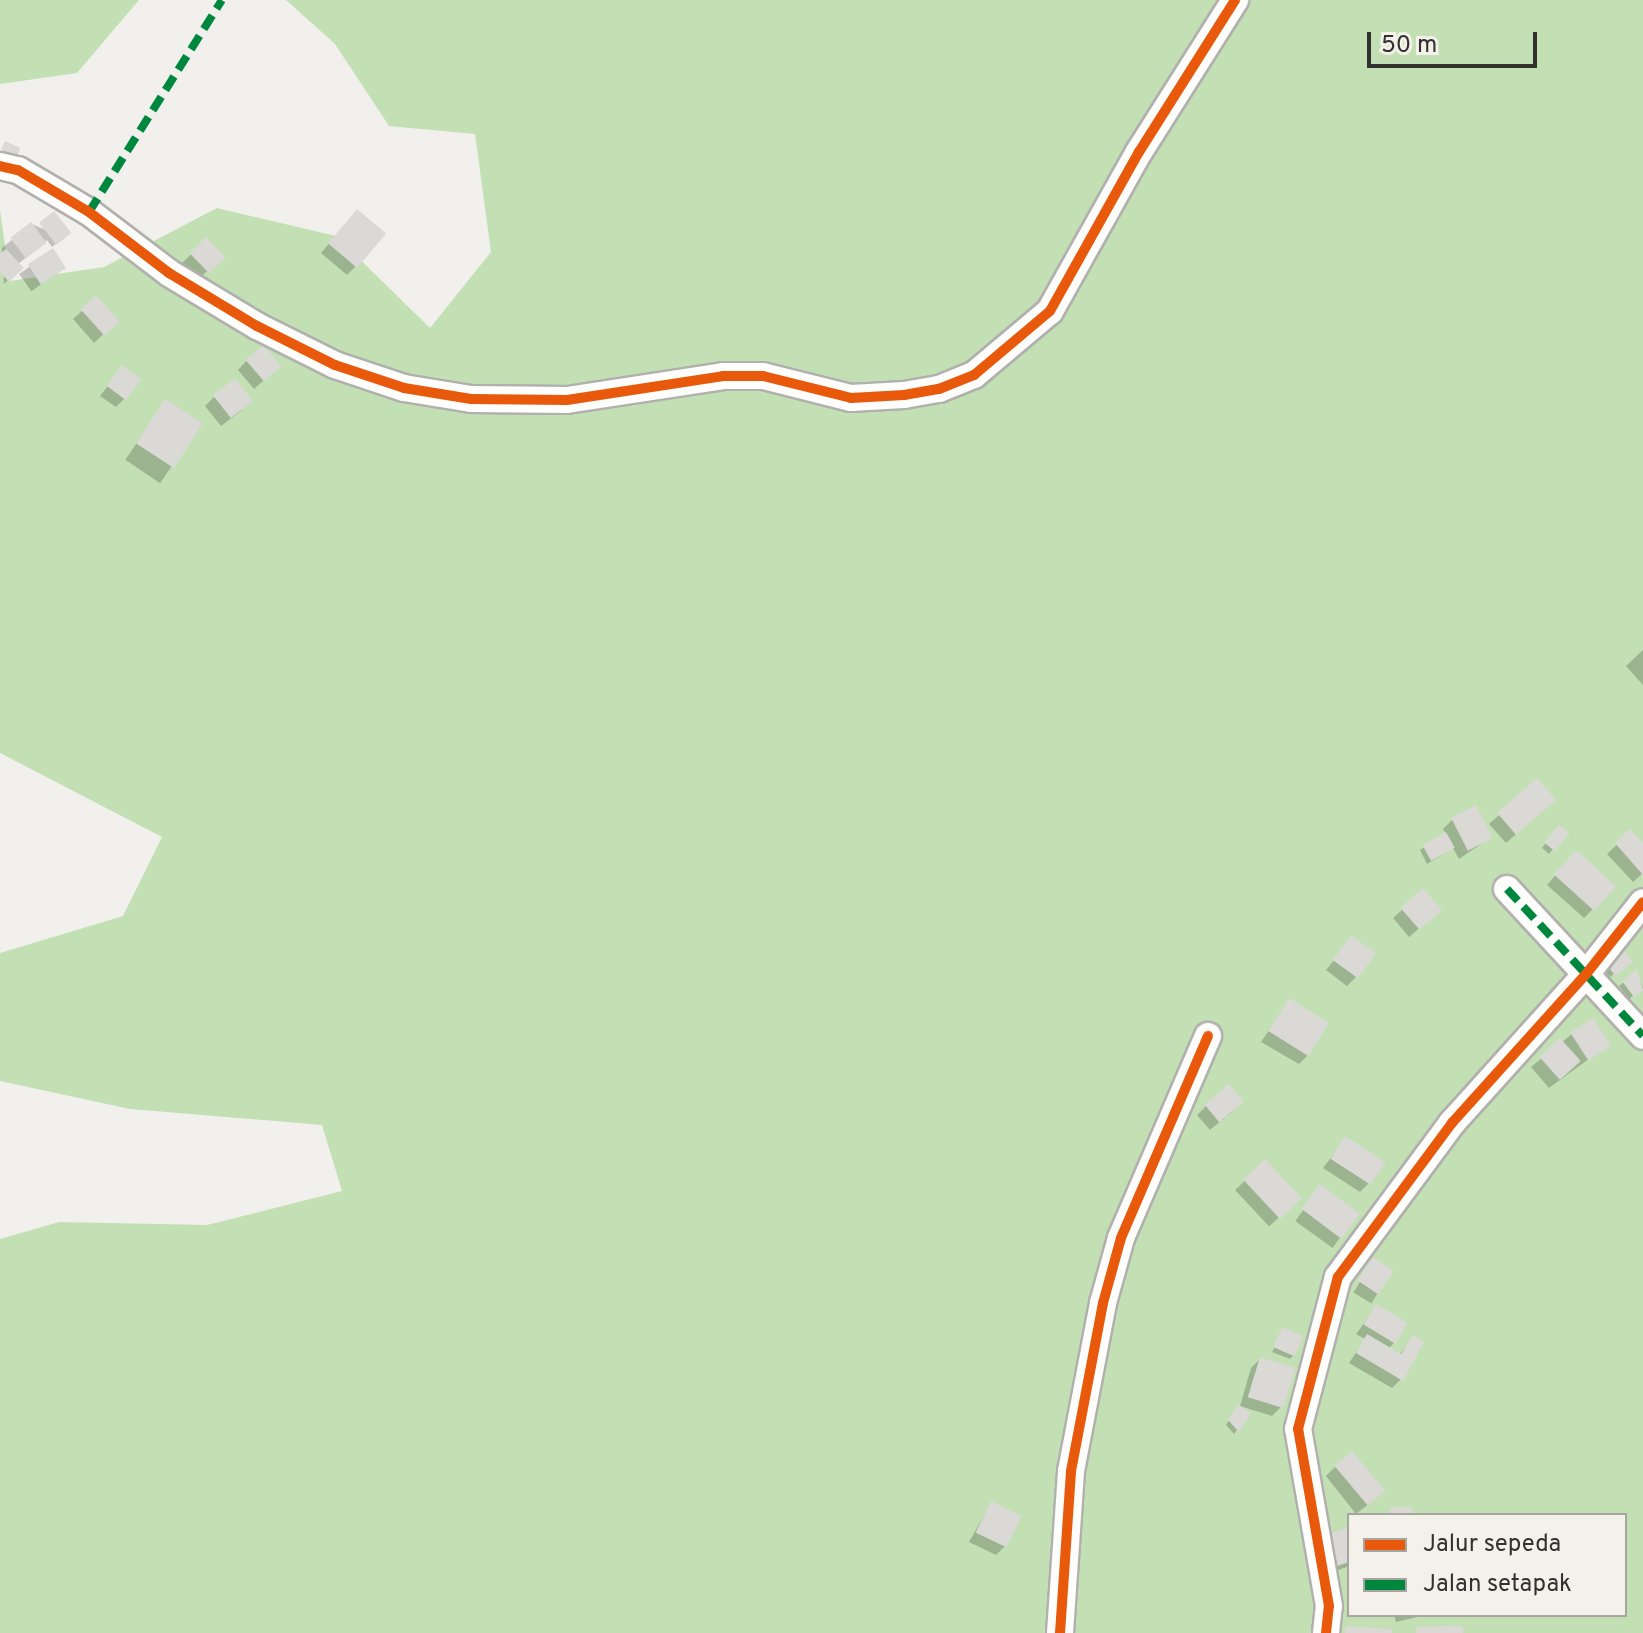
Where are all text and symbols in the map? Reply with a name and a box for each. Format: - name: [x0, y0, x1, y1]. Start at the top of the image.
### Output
- scale bar: [1371, 16, 1541, 66]
- text: 50 m: [1381, 31, 1437, 61]
- legend: [1347, 1513, 1627, 1617]
- text: Jalur sepeda: [1423, 1530, 1561, 1560]
- text: Jalan setapak: [1423, 1570, 1572, 1600]

